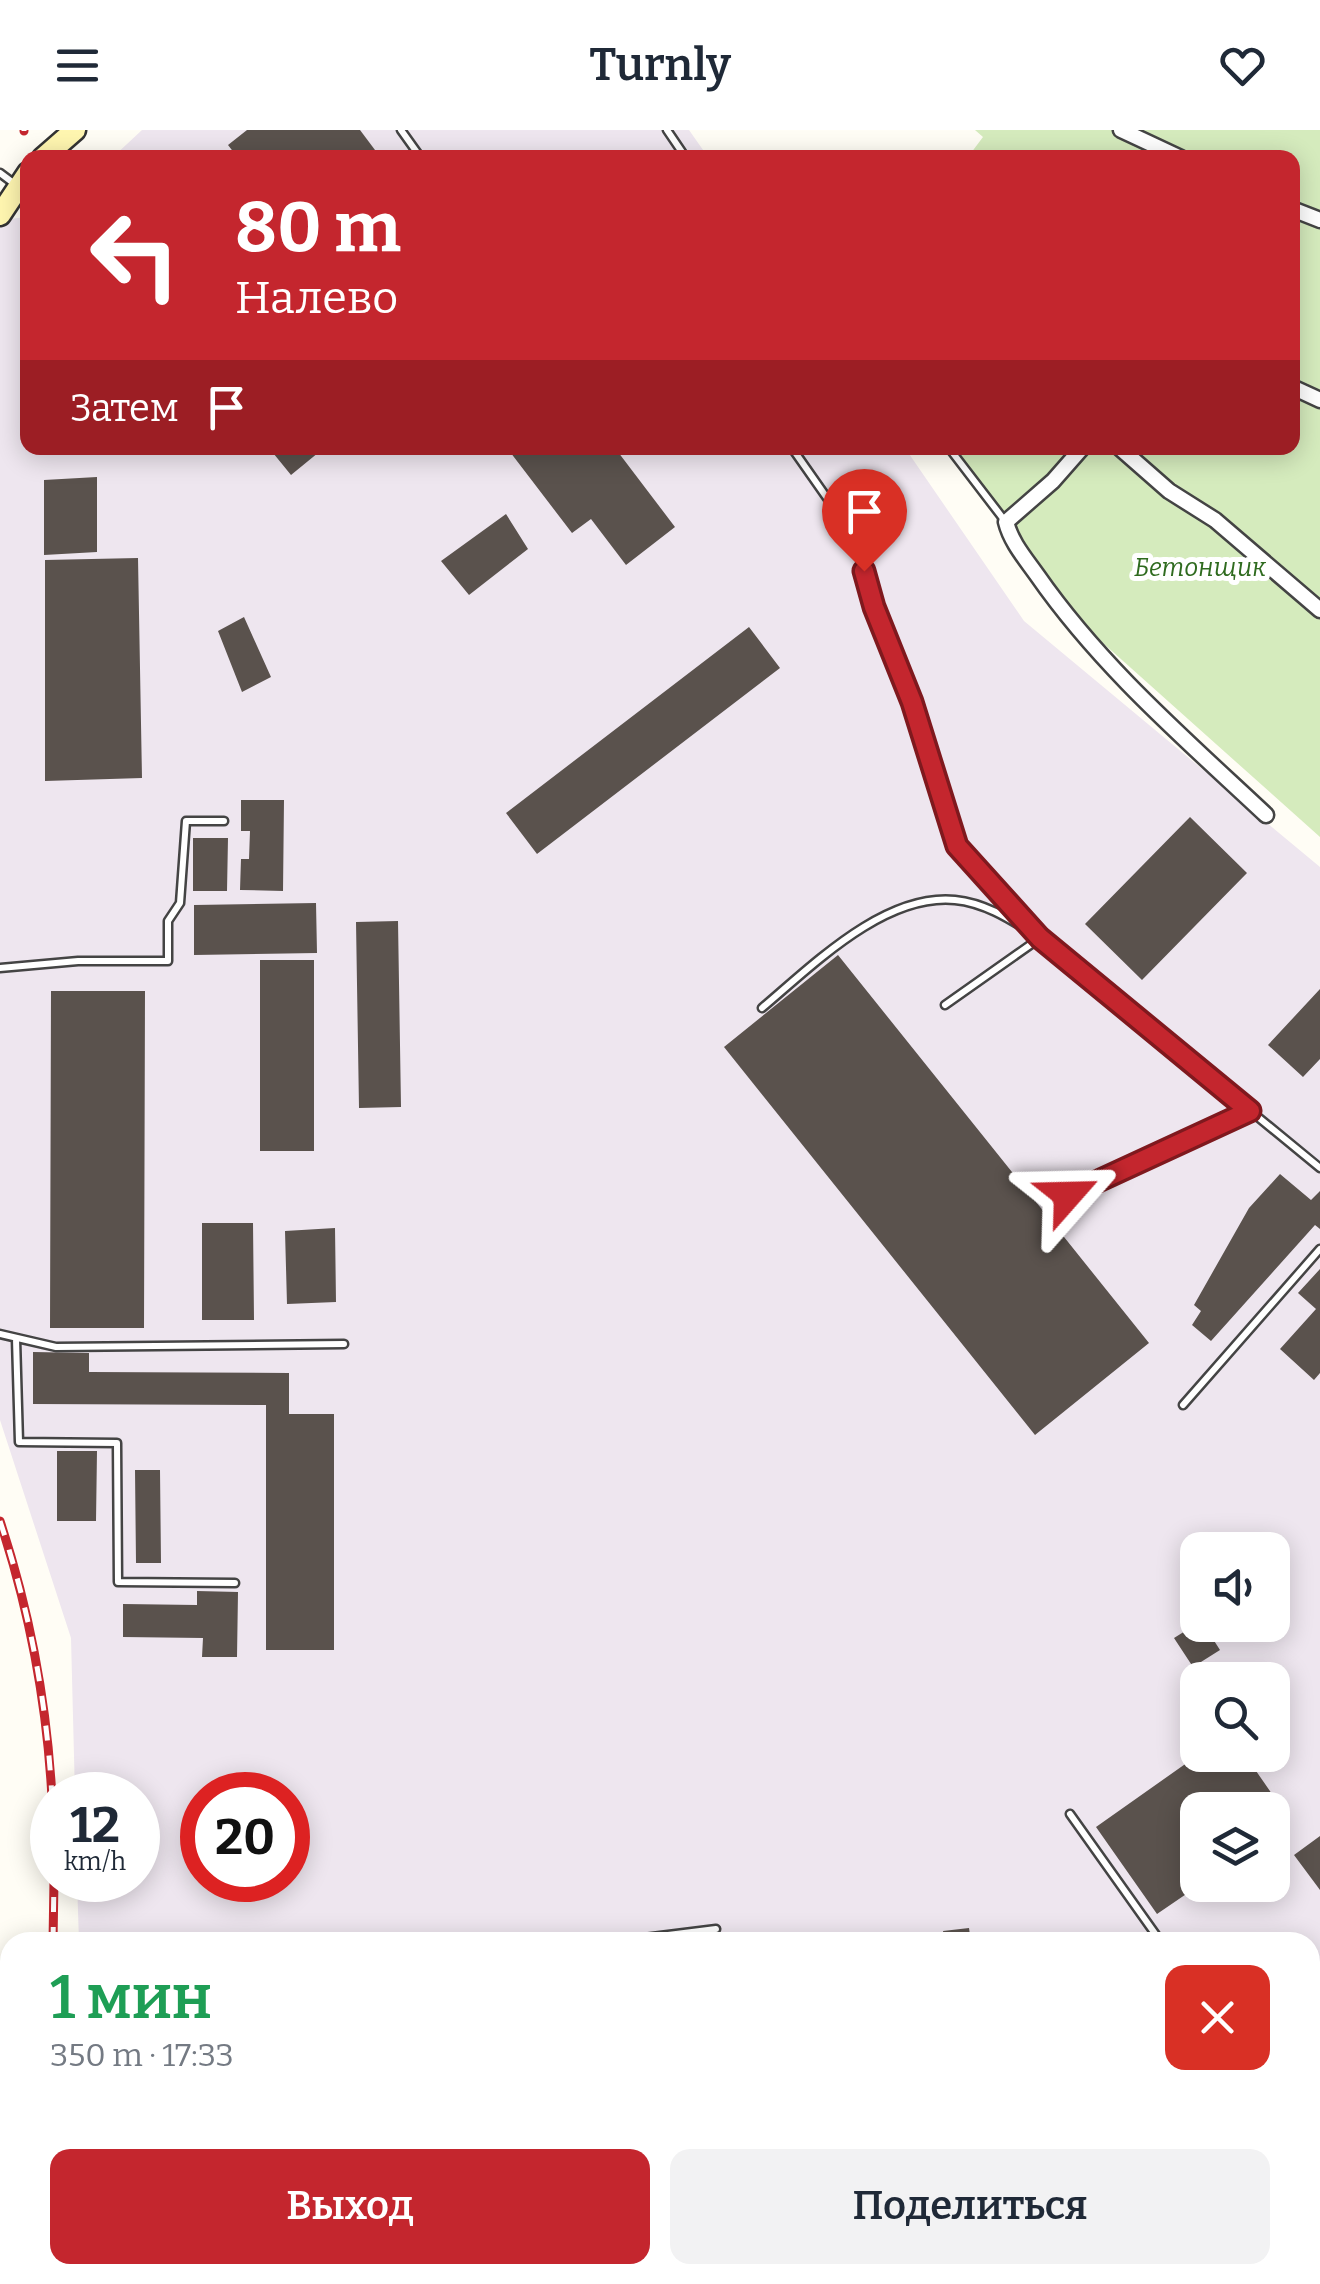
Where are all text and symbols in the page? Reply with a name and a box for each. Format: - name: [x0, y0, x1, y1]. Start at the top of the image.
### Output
- icon: menu: [50, 38, 105, 93]
- text: Turnly: [589, 38, 731, 92]
- icon: heart: [1215, 38, 1270, 93]
- text: 80 m: [235, 186, 401, 270]
- icon: left: [70, 190, 200, 320]
- text: Налево: [235, 271, 398, 325]
- icon: arrive: [199, 380, 254, 435]
- text: Затем: [70, 385, 179, 431]
- pin: [822, 469, 907, 572]
- icon: arrive: [837, 484, 892, 539]
- park label: Бетонщик: [1134, 553, 1267, 583]
- position arrow: [1016, 1143, 1120, 1247]
- map controls: [1180, 1532, 1290, 1902]
- button: sound: [1180, 1532, 1290, 1642]
- button: search: [1180, 1662, 1290, 1772]
- speed limit sign: 20: [180, 1772, 310, 1902]
- button: layers: [1180, 1792, 1290, 1902]
- text: 12: [70, 1795, 120, 1855]
- text: km/h: [64, 1847, 126, 1877]
- text: 1 мин: [50, 1962, 212, 2034]
- button: close: [1165, 1965, 1270, 2070]
- text: 350 m · 17:33: [50, 2036, 234, 2074]
- button: Выход: [50, 2149, 650, 2264]
- button: Поделиться: [670, 2149, 1270, 2264]

